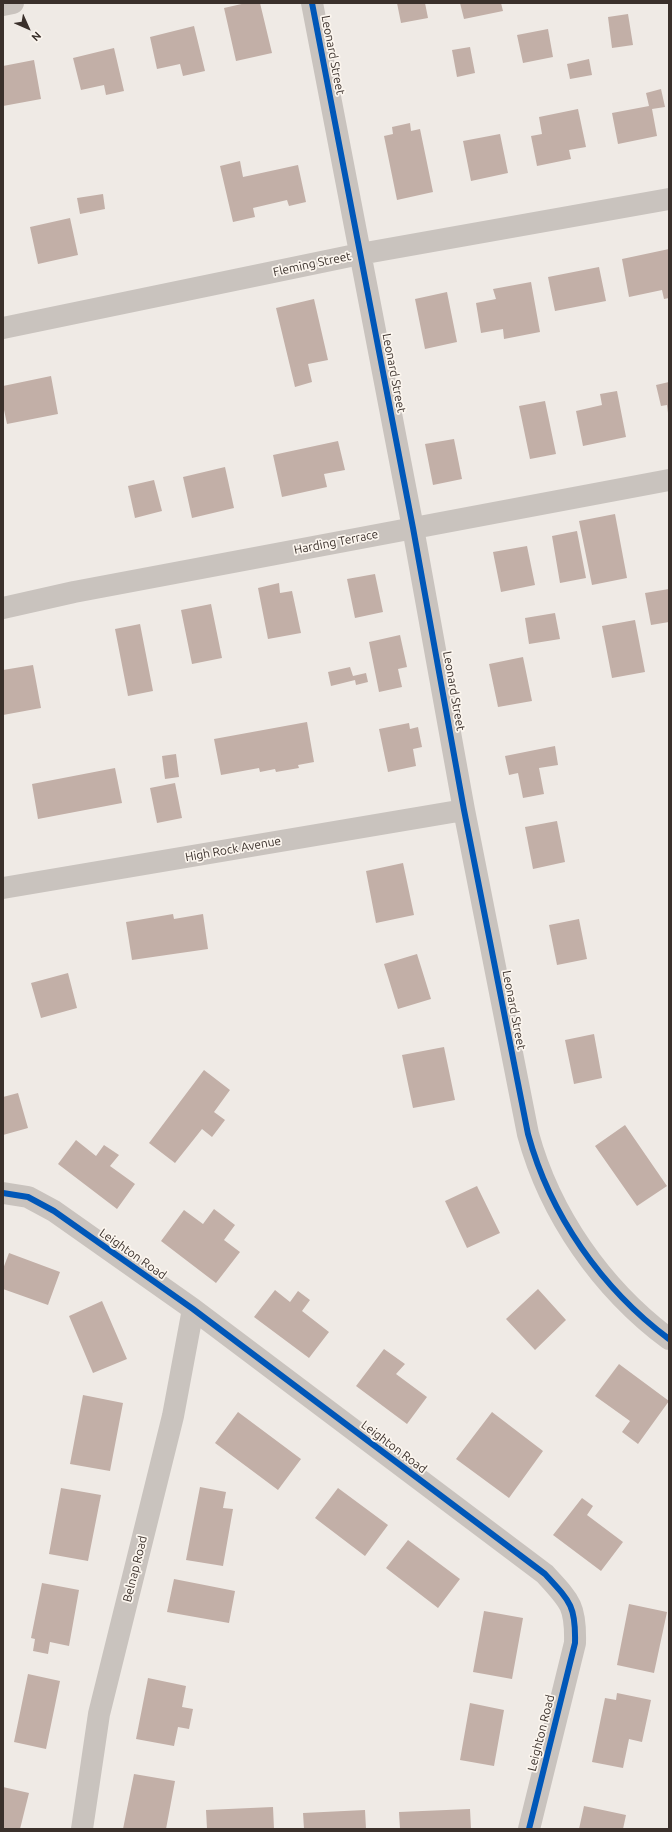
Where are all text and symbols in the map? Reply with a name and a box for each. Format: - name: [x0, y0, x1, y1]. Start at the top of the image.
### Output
- north arrow: [8, 8, 48, 48]
- street label: Leonard Street: [318, 14, 348, 96]
- text: N: [29, 29, 44, 44]
- street label: Fleming Street: [272, 249, 352, 279]
- street label: Leonard Street: [379, 332, 409, 414]
- street label: Harding Terrace: [293, 527, 379, 557]
- street label: Leonard Street: [440, 650, 468, 732]
- street label: High Rock Avenue: [184, 833, 282, 865]
- street label: Leonard Street: [499, 969, 529, 1051]
- street label: Leighton Road: [97, 1226, 169, 1282]
- street label: Leighton Road: [358, 1418, 430, 1476]
- street label: Belnap Road: [120, 1534, 150, 1604]
- street label: Leighton Road: [525, 1693, 557, 1773]

